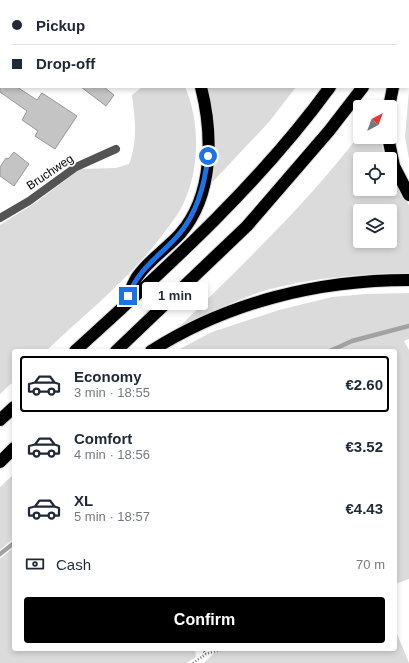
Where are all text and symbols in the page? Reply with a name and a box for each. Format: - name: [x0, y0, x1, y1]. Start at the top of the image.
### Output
- text: Pickup: [36, 17, 85, 34]
- text: Drop-off: [36, 55, 95, 72]
- north arrow: [353, 100, 397, 144]
- map controls: [353, 100, 397, 248]
- route start: [199, 147, 217, 165]
- street label: Bruchweg: [24, 151, 76, 193]
- button: locate: [353, 152, 397, 196]
- button: layers: [353, 204, 397, 248]
- callout: 1 min: [142, 282, 208, 310]
- route end: [119, 287, 137, 305]
- text: 1 min: [158, 288, 192, 303]
- icon: car: [26, 366, 62, 402]
- text: Economy: [74, 368, 142, 385]
- text: €2.60: [345, 376, 383, 393]
- text: 3 min · 18:55: [74, 385, 150, 400]
- icon: car: [26, 428, 62, 464]
- text: Comfort: [74, 430, 132, 447]
- text: €3.52: [345, 438, 383, 455]
- text: 4 min · 18:56: [74, 447, 150, 462]
- icon: car: [26, 490, 62, 526]
- text: XL: [74, 492, 93, 509]
- text: €4.43: [345, 500, 383, 517]
- text: 5 min · 18:57: [74, 509, 150, 524]
- icon: cash: [24, 553, 46, 575]
- text: Cash: [56, 556, 91, 573]
- text: 70 m: [356, 557, 385, 572]
- button: Confirm: [24, 597, 385, 643]

